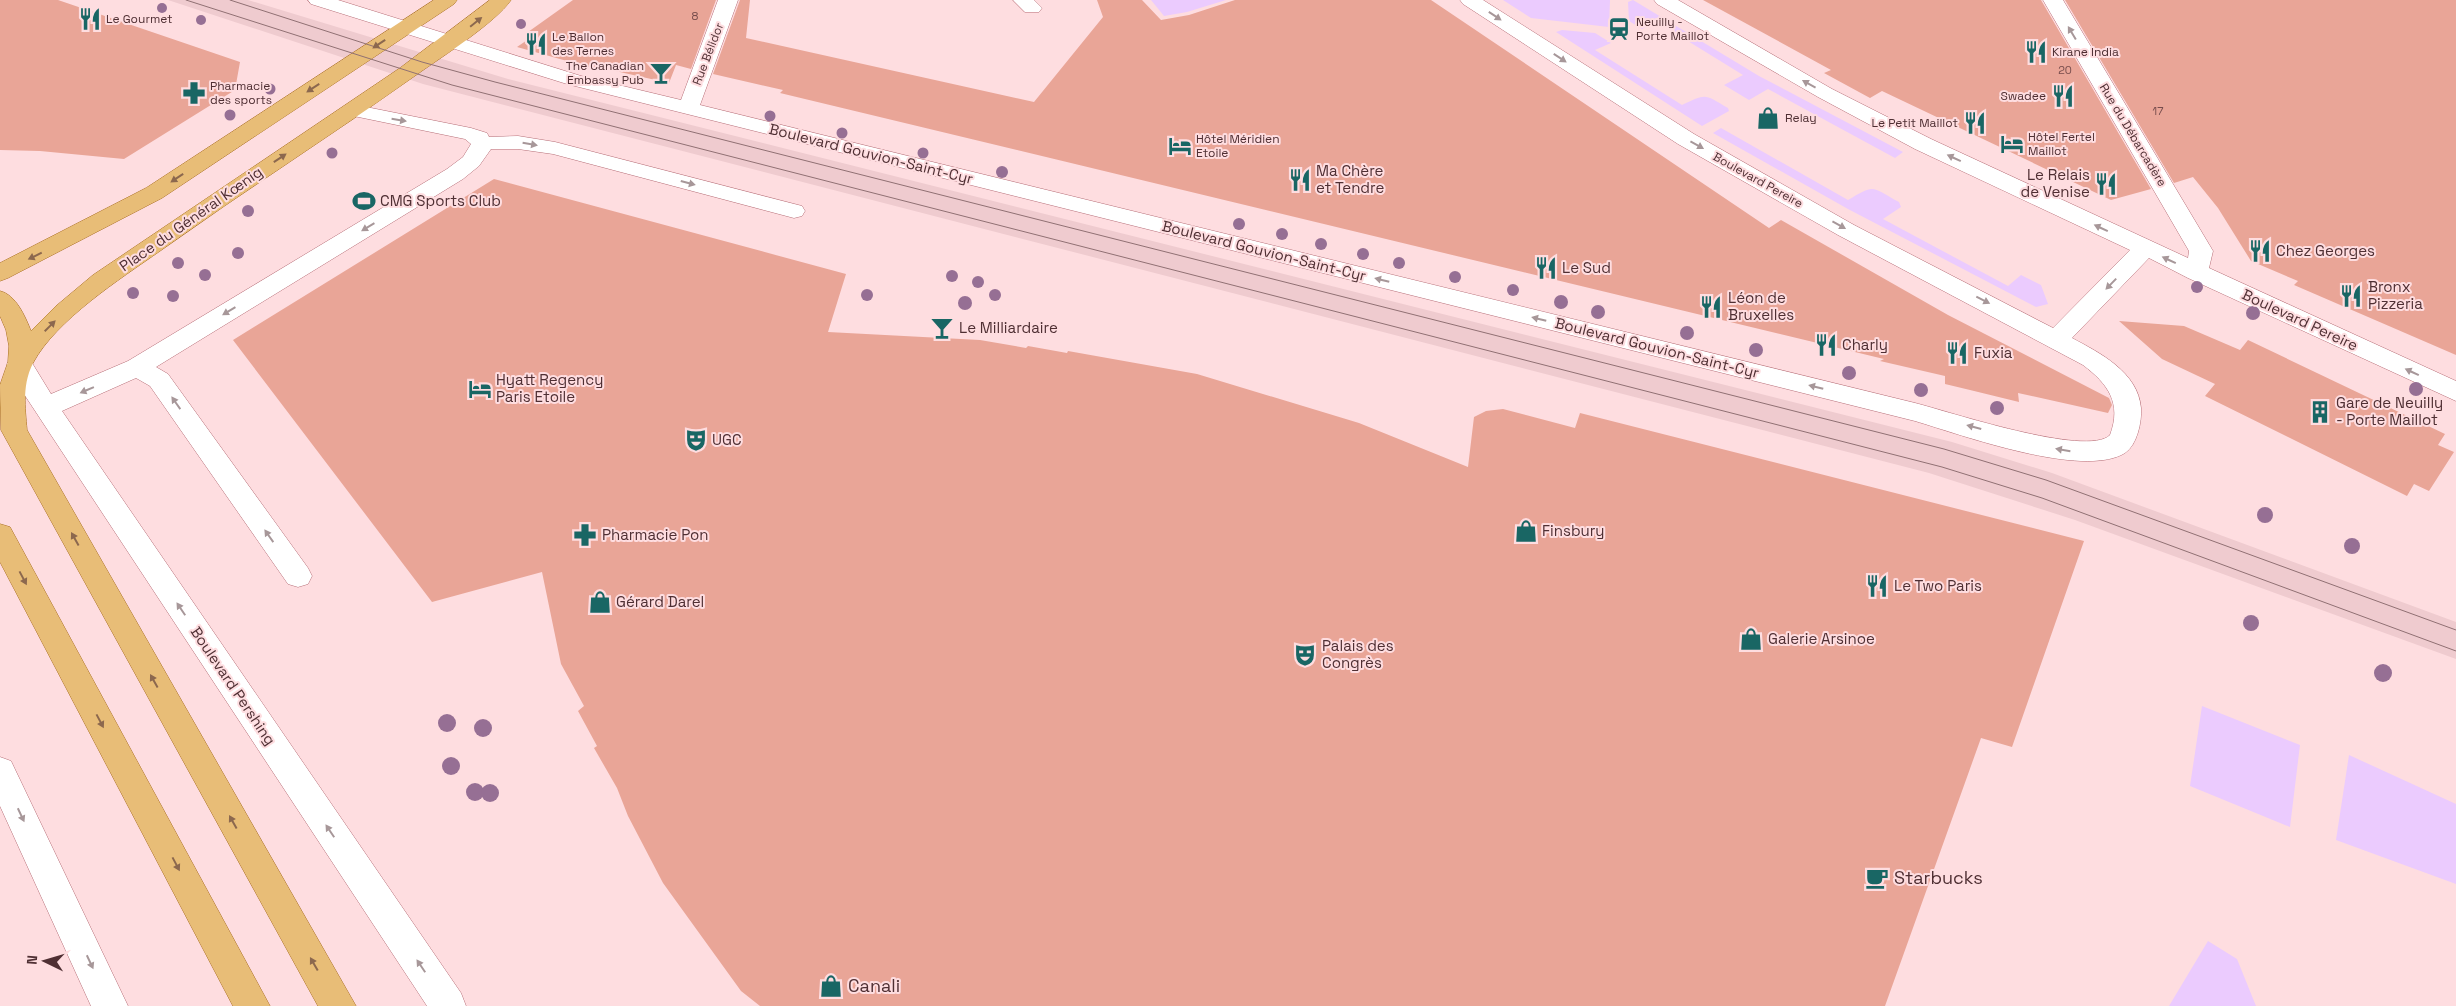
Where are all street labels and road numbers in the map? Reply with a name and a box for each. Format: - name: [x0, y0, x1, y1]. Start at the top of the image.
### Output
- street label: Rue Bélidor: [689, 20, 727, 88]
- street label: Rue du Débarcadère: [2096, 81, 2170, 189]
- street label: Boulevard Gouvion-Saint-Cyr: [767, 119, 976, 188]
- street label: Boulevard Pereire: [1710, 149, 1806, 211]
- street label: Place du Général Kœnig: [115, 162, 266, 275]
- street label: Boulevard Gouvion-Saint-Cyr: [1160, 216, 1369, 285]
- street label: Boulevard Pereire: [2239, 284, 2361, 355]
- street label: Boulevard Gouvion-Saint-Cyr: [1553, 313, 1762, 382]
- street label: Boulevard Pershing: [187, 623, 280, 749]

